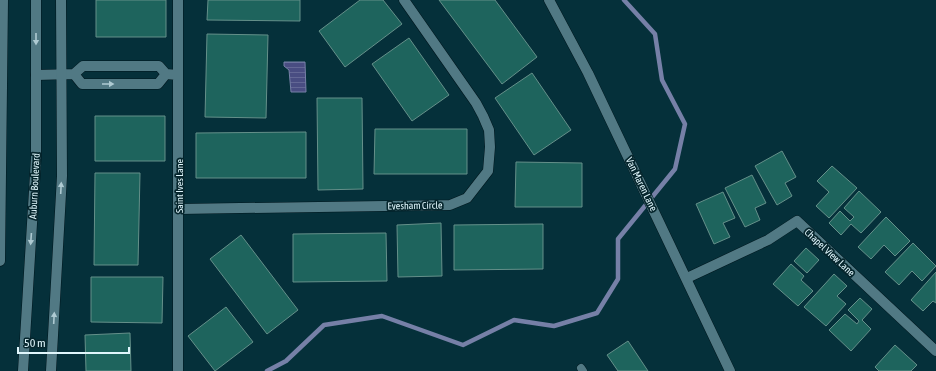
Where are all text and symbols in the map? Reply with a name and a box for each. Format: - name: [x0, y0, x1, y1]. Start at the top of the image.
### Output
- one-way arrow: [33, 33, 39, 46]
- one-way arrow: [102, 81, 115, 87]
- street label: Auburn Boulevard: [27, 152, 42, 219]
- street label: Van Maren Lane: [624, 156, 660, 213]
- street label: Saint Ives Lane: [174, 158, 185, 213]
- one-way arrow: [57, 182, 64, 194]
- street label: Evesham Circle: [387, 200, 443, 211]
- street label: Chapel View Lane: [802, 226, 857, 279]
- one-way arrow: [28, 233, 35, 245]
- one-way arrow: [51, 312, 58, 324]
- scale bar: [18, 329, 129, 355]
- text: 50 m: [24, 336, 46, 350]

